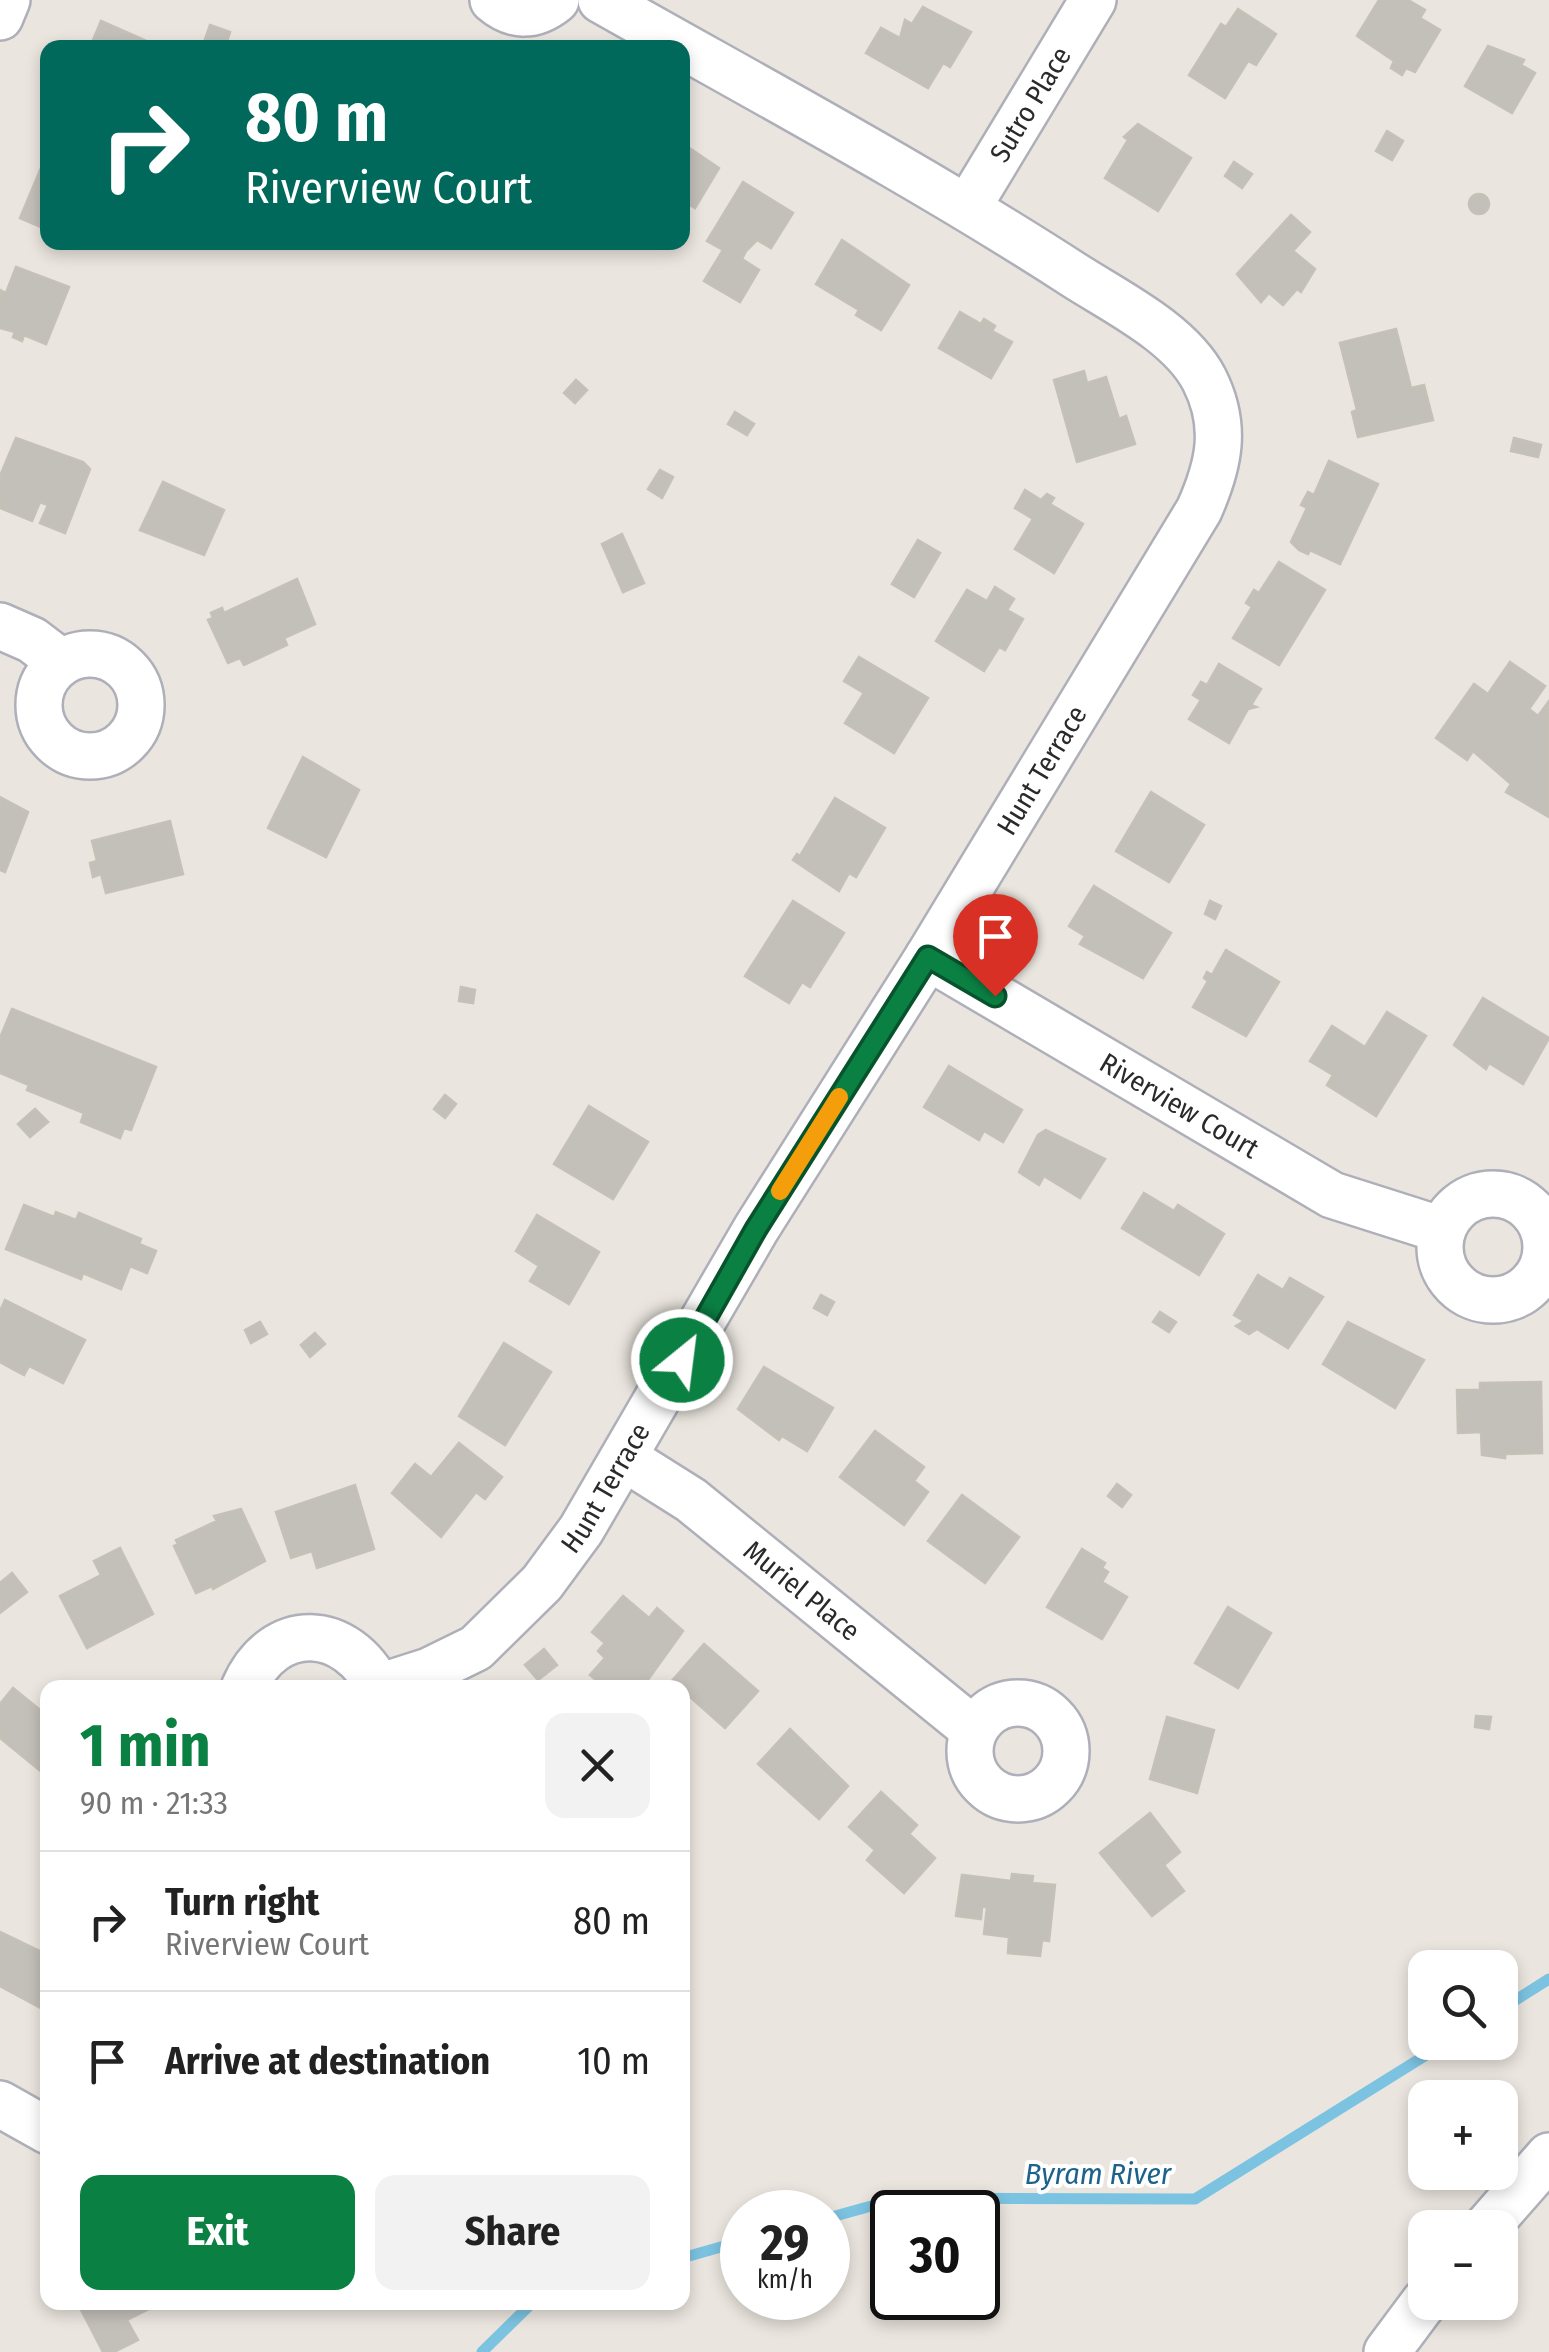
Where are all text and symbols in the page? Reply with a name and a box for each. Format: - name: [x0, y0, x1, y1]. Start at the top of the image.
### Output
- street label: Sutro Place: [983, 41, 1077, 168]
- text: 80 m: [245, 76, 388, 160]
- icon: right: [80, 80, 210, 210]
- text: Riverview Court: [245, 161, 532, 215]
- street label: Hunt Terrace: [990, 699, 1093, 841]
- pin: [953, 894, 1038, 997]
- icon: arrive: [968, 909, 1023, 964]
- street label: Riverview Court: [1094, 1046, 1266, 1165]
- position arrow: [630, 1308, 734, 1412]
- street label: Hunt Terrace: [554, 1417, 656, 1559]
- street label: Muriel Place: [737, 1533, 867, 1647]
- text: 1 min: [80, 1710, 211, 1782]
- button: close: [545, 1713, 650, 1818]
- text: 90 m · 21:33: [80, 1784, 228, 1822]
- text: Turn right: [165, 1879, 319, 1925]
- icon: right: [80, 1894, 135, 1949]
- text: 80 m: [573, 1898, 650, 1944]
- text: Riverview Court: [165, 1925, 369, 1963]
- map controls: [1408, 1950, 1518, 2320]
- button: search: [1408, 1950, 1518, 2060]
- icon: arrive: [80, 2034, 135, 2089]
- text: Arrive at destination: [165, 2038, 490, 2084]
- text: 10 m: [577, 2038, 650, 2084]
- button: +: [1408, 2080, 1518, 2190]
- water label: Byram River: [1025, 2156, 1173, 2192]
- button: Exit: [80, 2175, 355, 2290]
- button: Share: [375, 2175, 650, 2290]
- speed limit sign: 30: [870, 2190, 1000, 2320]
- button: −: [1408, 2210, 1518, 2320]
- text: 29: [761, 2213, 809, 2273]
- text: km/h: [757, 2265, 813, 2295]

